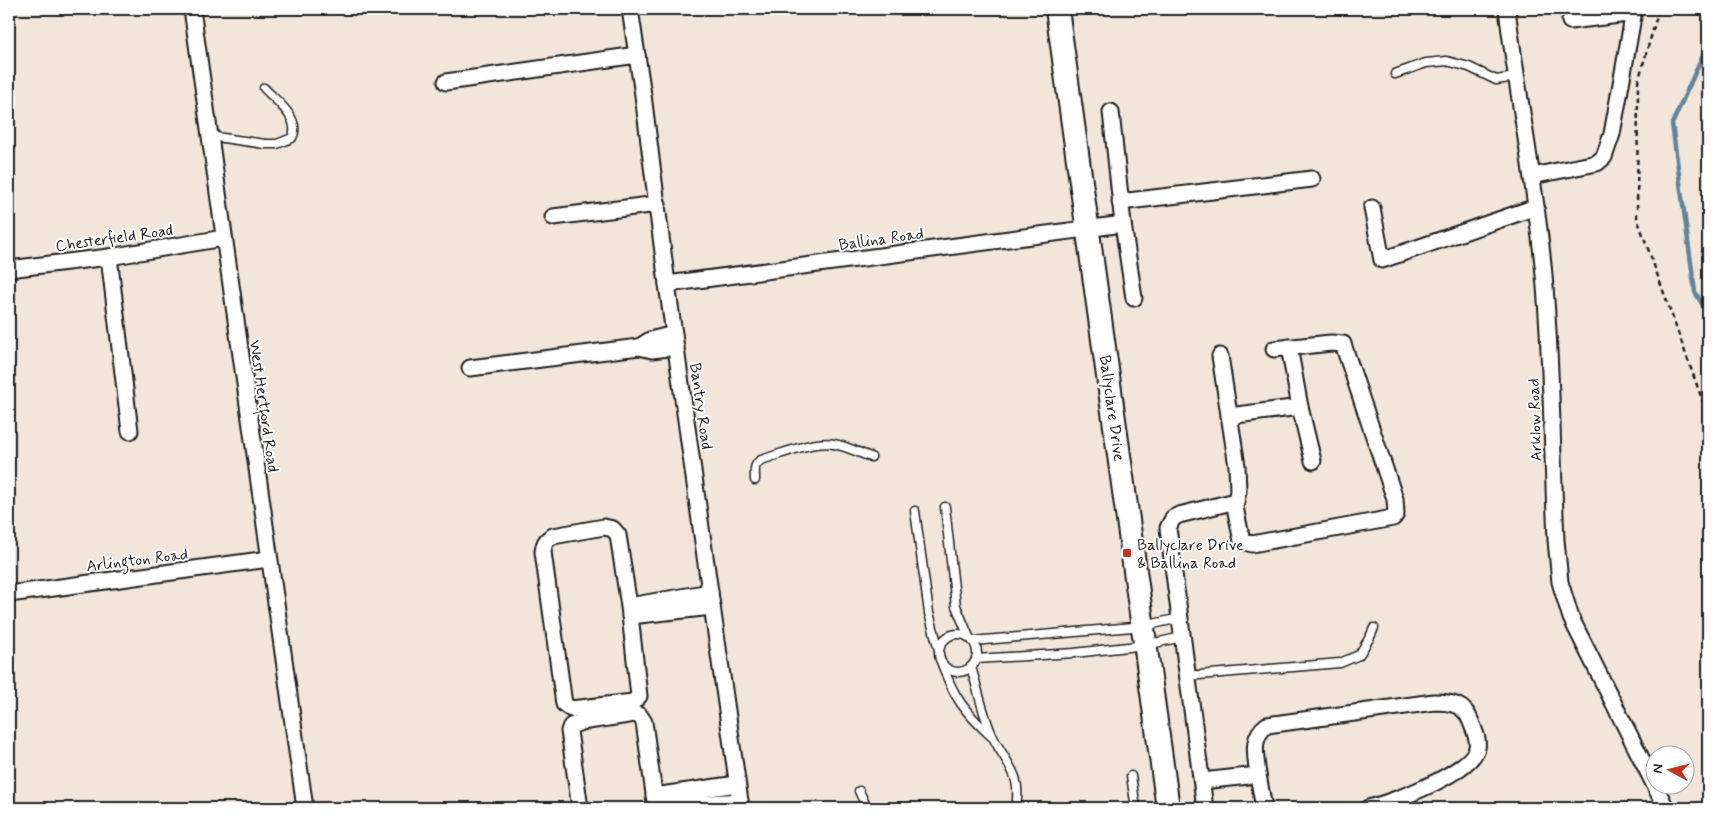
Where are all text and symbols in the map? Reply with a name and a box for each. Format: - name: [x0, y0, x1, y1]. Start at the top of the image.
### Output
- street label: Chesterfield Road: [54, 220, 174, 257]
- street label: Ballina Road: [837, 223, 925, 256]
- street label: West Hertford Road: [242, 339, 283, 474]
- street label: Ballyclare Drive: [1094, 354, 1129, 463]
- street label: Bantry Road: [684, 362, 717, 451]
- street label: Arklow Road: [1524, 378, 1547, 462]
- place label: Ballyclare Drive & Ballina Road: [1137, 535, 1244, 574]
- street label: Arlington Road: [85, 544, 189, 578]
- marker: Ballyclare Drive & Ballina Road: [1121, 547, 1133, 559]
- north arrow: [1644, 744, 1694, 794]
- text: N: [1649, 763, 1668, 774]

